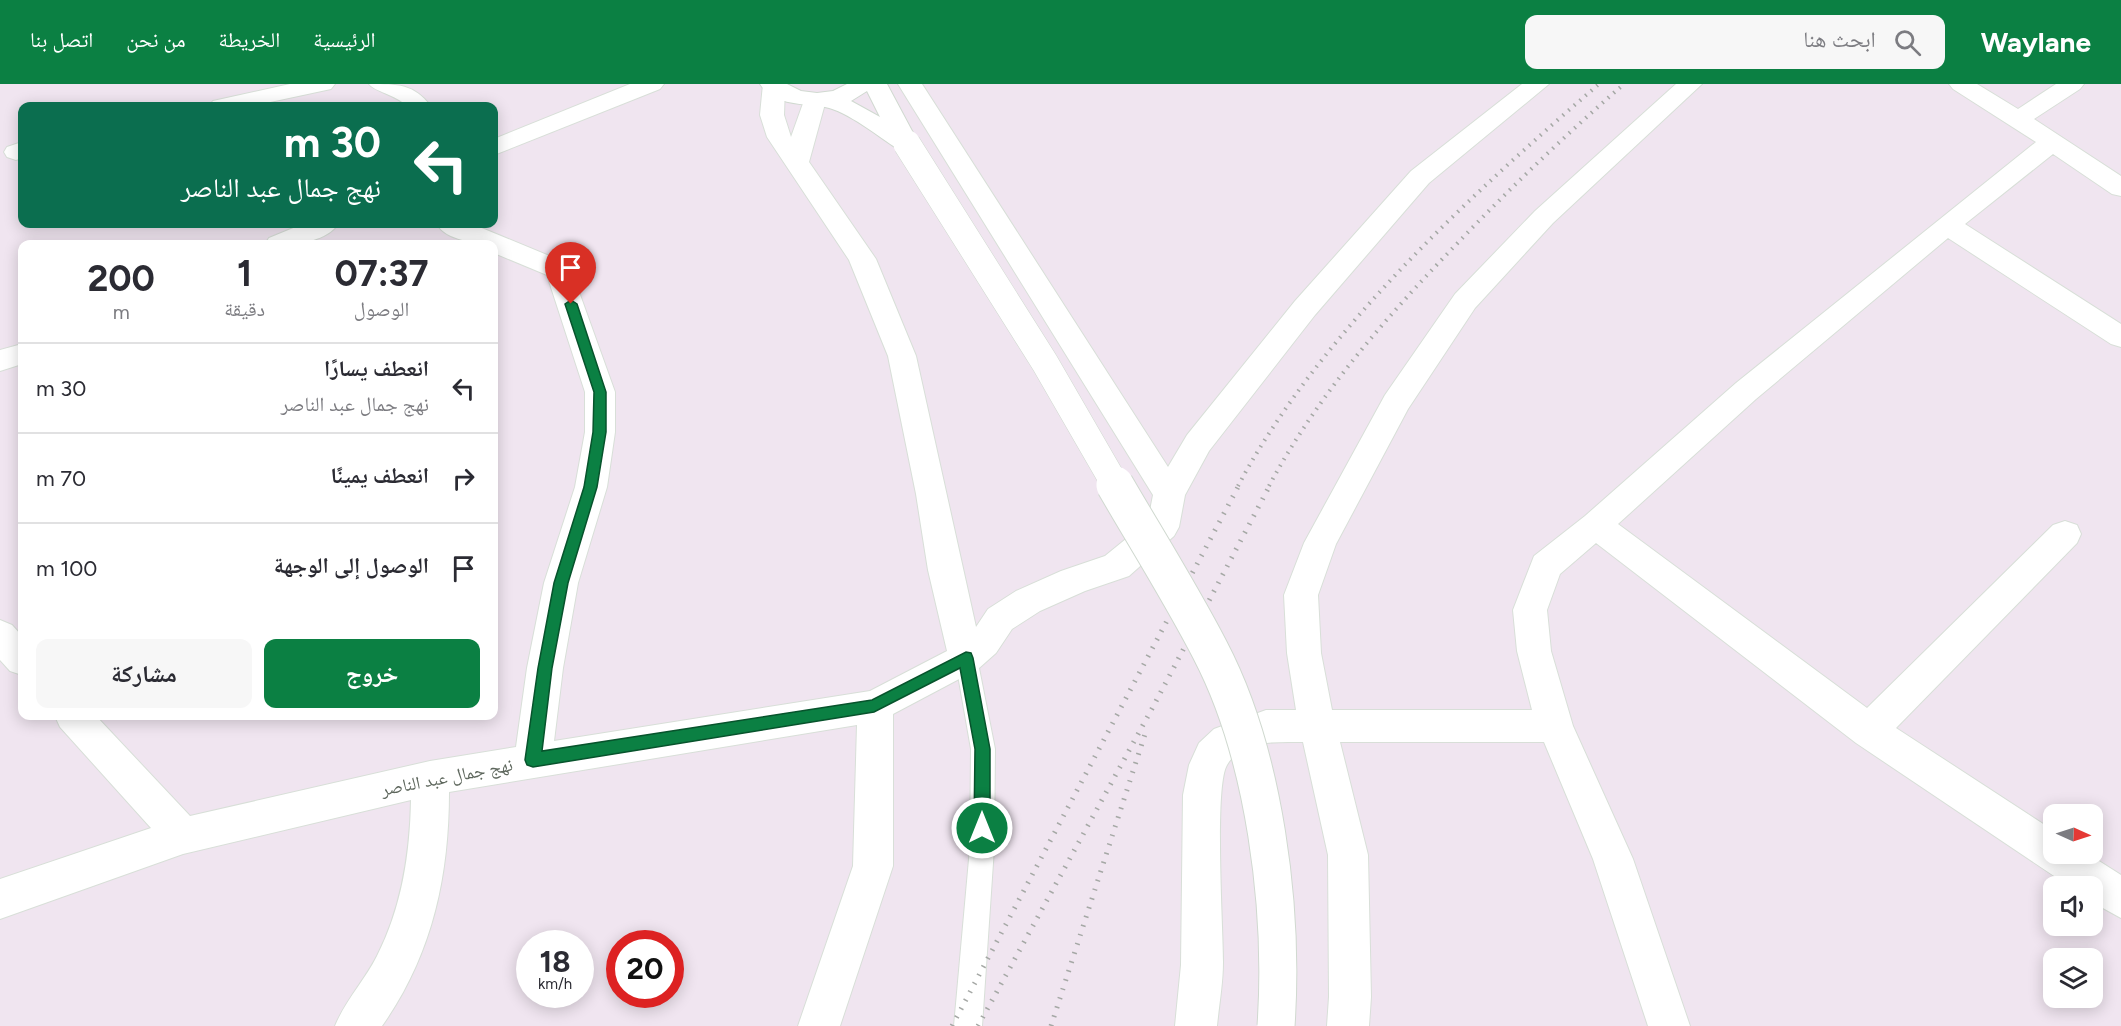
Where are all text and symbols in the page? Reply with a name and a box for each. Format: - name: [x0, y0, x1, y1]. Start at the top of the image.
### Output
- search box: [1525, 15, 1945, 69]
- text: Waylane: [1981, 25, 2091, 59]
- text: ابحث هنا: [1803, 26, 1876, 53]
- icon: search: [1891, 26, 1924, 59]
- text: اتصل بنا: [30, 27, 93, 52]
- text: من نحن: [126, 27, 185, 52]
- text: الخريطة: [218, 27, 280, 52]
- text: الرئيسية: [313, 27, 376, 52]
- text: 30 m: [284, 117, 381, 168]
- icon: left: [402, 126, 480, 204]
- text: نهج جمال عبد الناصر: [181, 171, 381, 204]
- pin: [545, 242, 596, 304]
- icon: arrive: [554, 251, 587, 284]
- text: 1: [237, 252, 252, 295]
- text: 07:37: [334, 252, 429, 295]
- text: 200: [87, 257, 155, 300]
- text: دقيقة: [224, 297, 265, 321]
- text: الوصول: [354, 297, 409, 321]
- text: m: [113, 300, 130, 324]
- text: انعطف يسارًا: [324, 355, 429, 382]
- icon: left: [447, 372, 480, 405]
- text: 30 m: [36, 375, 86, 402]
- text: نهج جمال عبد الناصر: [281, 392, 429, 416]
- text: انعطف يمينًا: [330, 462, 429, 489]
- icon: right: [447, 462, 480, 495]
- text: 70 m: [36, 465, 86, 492]
- text: الوصول إلى الوجهة: [274, 552, 429, 579]
- icon: arrive: [447, 552, 480, 585]
- text: 100 m: [36, 555, 97, 582]
- button: مشاركة: [36, 639, 252, 708]
- button: خروج: [264, 639, 480, 708]
- street label: نهج جمال عبد الناصر: [378, 753, 515, 802]
- position arrow: [950, 796, 1014, 860]
- north arrow: [2043, 804, 2103, 864]
- map controls: [2043, 804, 2103, 1008]
- button: sound: [2043, 876, 2103, 936]
- speed limit sign: 20: [606, 930, 684, 1008]
- text: 18: [539, 943, 571, 980]
- button: layers: [2043, 948, 2103, 1008]
- text: km/h: [538, 975, 572, 993]

